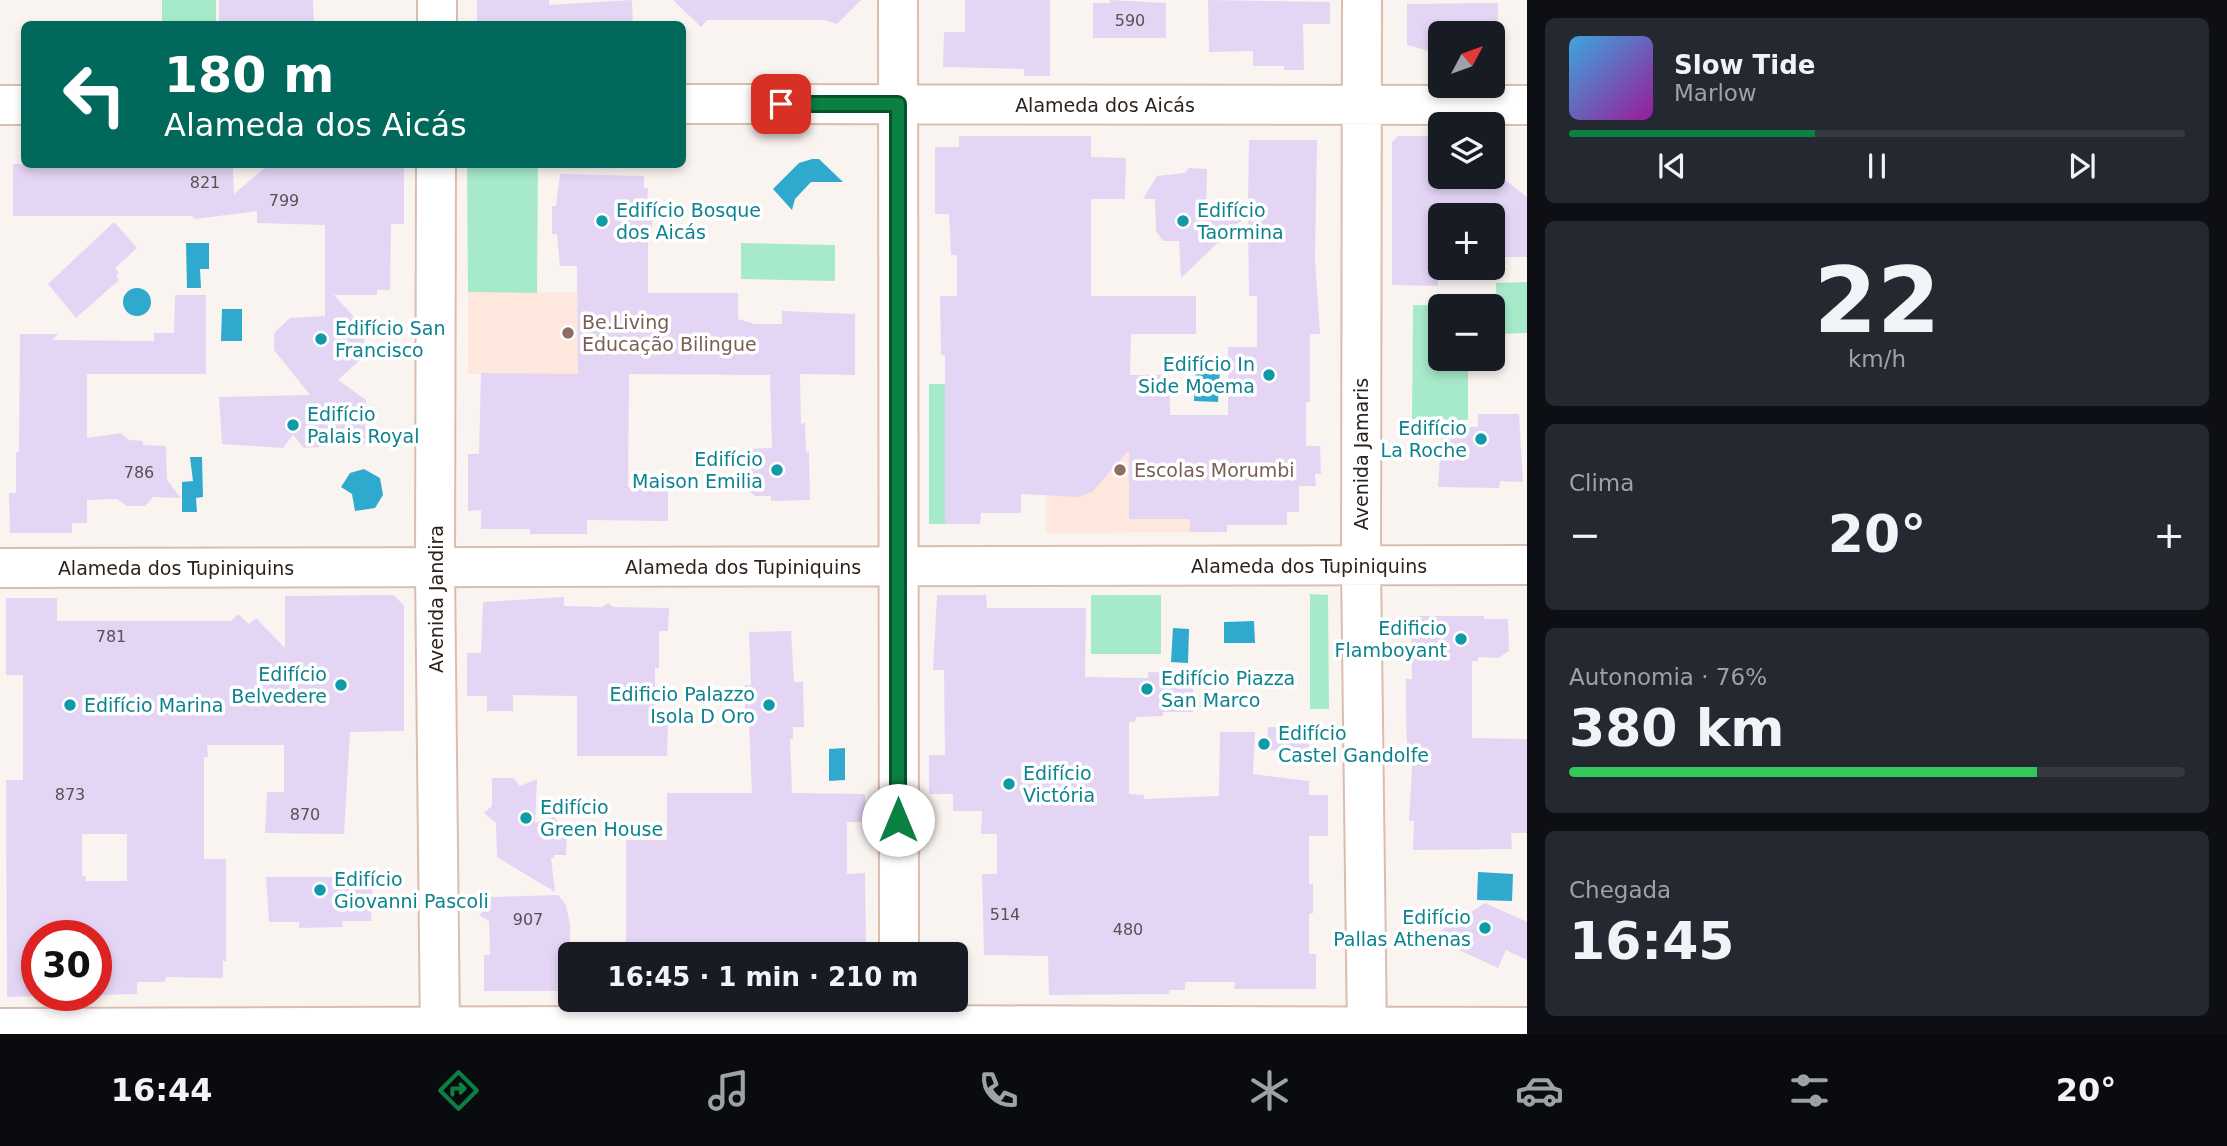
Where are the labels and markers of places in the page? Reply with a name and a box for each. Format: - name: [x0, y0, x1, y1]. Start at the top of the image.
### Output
- pin: [751, 74, 811, 134]
- place label: Edifício Bosque dos Aicás: [616, 199, 761, 243]
- place label: Edifício Taormina: [1196, 199, 1284, 243]
- marker: Edifício Bosque dos Aicás: [594, 213, 610, 229]
- marker: Edifício Taormina: [1175, 213, 1191, 229]
- place label: Be.Living Educação Bilingue: [582, 311, 757, 355]
- place label: Edifício San Francisco: [335, 317, 445, 361]
- marker: Be.Living Educação Bilingue: [560, 325, 576, 341]
- marker: Edifício San Francisco: [313, 331, 329, 347]
- place label: Edifício In Side Moema: [1138, 353, 1255, 397]
- marker: Edifício In Side Moema: [1261, 367, 1277, 383]
- place label: Edifício Palais Royal: [307, 403, 420, 447]
- marker: Edifício Palais Royal: [285, 417, 301, 433]
- place label: Edifício La Roche: [1381, 417, 1467, 461]
- marker: Edifício La Roche: [1473, 431, 1489, 447]
- place label: Edifício Maison Emilia: [632, 448, 763, 492]
- place label: Escolas Morumbi: [1134, 459, 1295, 481]
- marker: Edifício Maison Emilia: [769, 462, 785, 478]
- marker: Escolas Morumbi: [1112, 462, 1128, 478]
- place label: Edificio Flamboyant: [1335, 617, 1447, 661]
- marker: Edificio Flamboyant: [1453, 631, 1469, 647]
- place label: Edifício Belvedere: [231, 663, 327, 707]
- place label: Edifício Piazza San Marco: [1161, 667, 1295, 711]
- marker: Edifício Belvedere: [333, 677, 349, 693]
- marker: Edifício Piazza San Marco: [1139, 681, 1155, 697]
- place label: Edificio Palazzo Isola D Oro: [610, 683, 755, 727]
- place label: Edifício Marina: [84, 694, 224, 716]
- marker: Edifício Marina: [62, 697, 78, 713]
- marker: Edificio Palazzo Isola D Oro: [761, 697, 777, 713]
- place label: Edifício Castel Gandolfe: [1278, 722, 1429, 766]
- marker: Edifício Castel Gandolfe: [1256, 736, 1272, 752]
- place label: Edifício Victória: [1023, 762, 1095, 806]
- marker: Edifício Victória: [1001, 776, 1017, 792]
- place label: Edifício Green House: [540, 796, 663, 840]
- marker: Edifício Green House: [518, 810, 534, 826]
- place label: Edifício Giovanni Pascoli: [334, 868, 489, 912]
- marker: Edifício Giovanni Pascoli: [312, 882, 328, 898]
- place label: Edifício Pallas Athenas: [1333, 906, 1471, 950]
- marker: Edifício Pallas Athenas: [1477, 920, 1493, 936]

